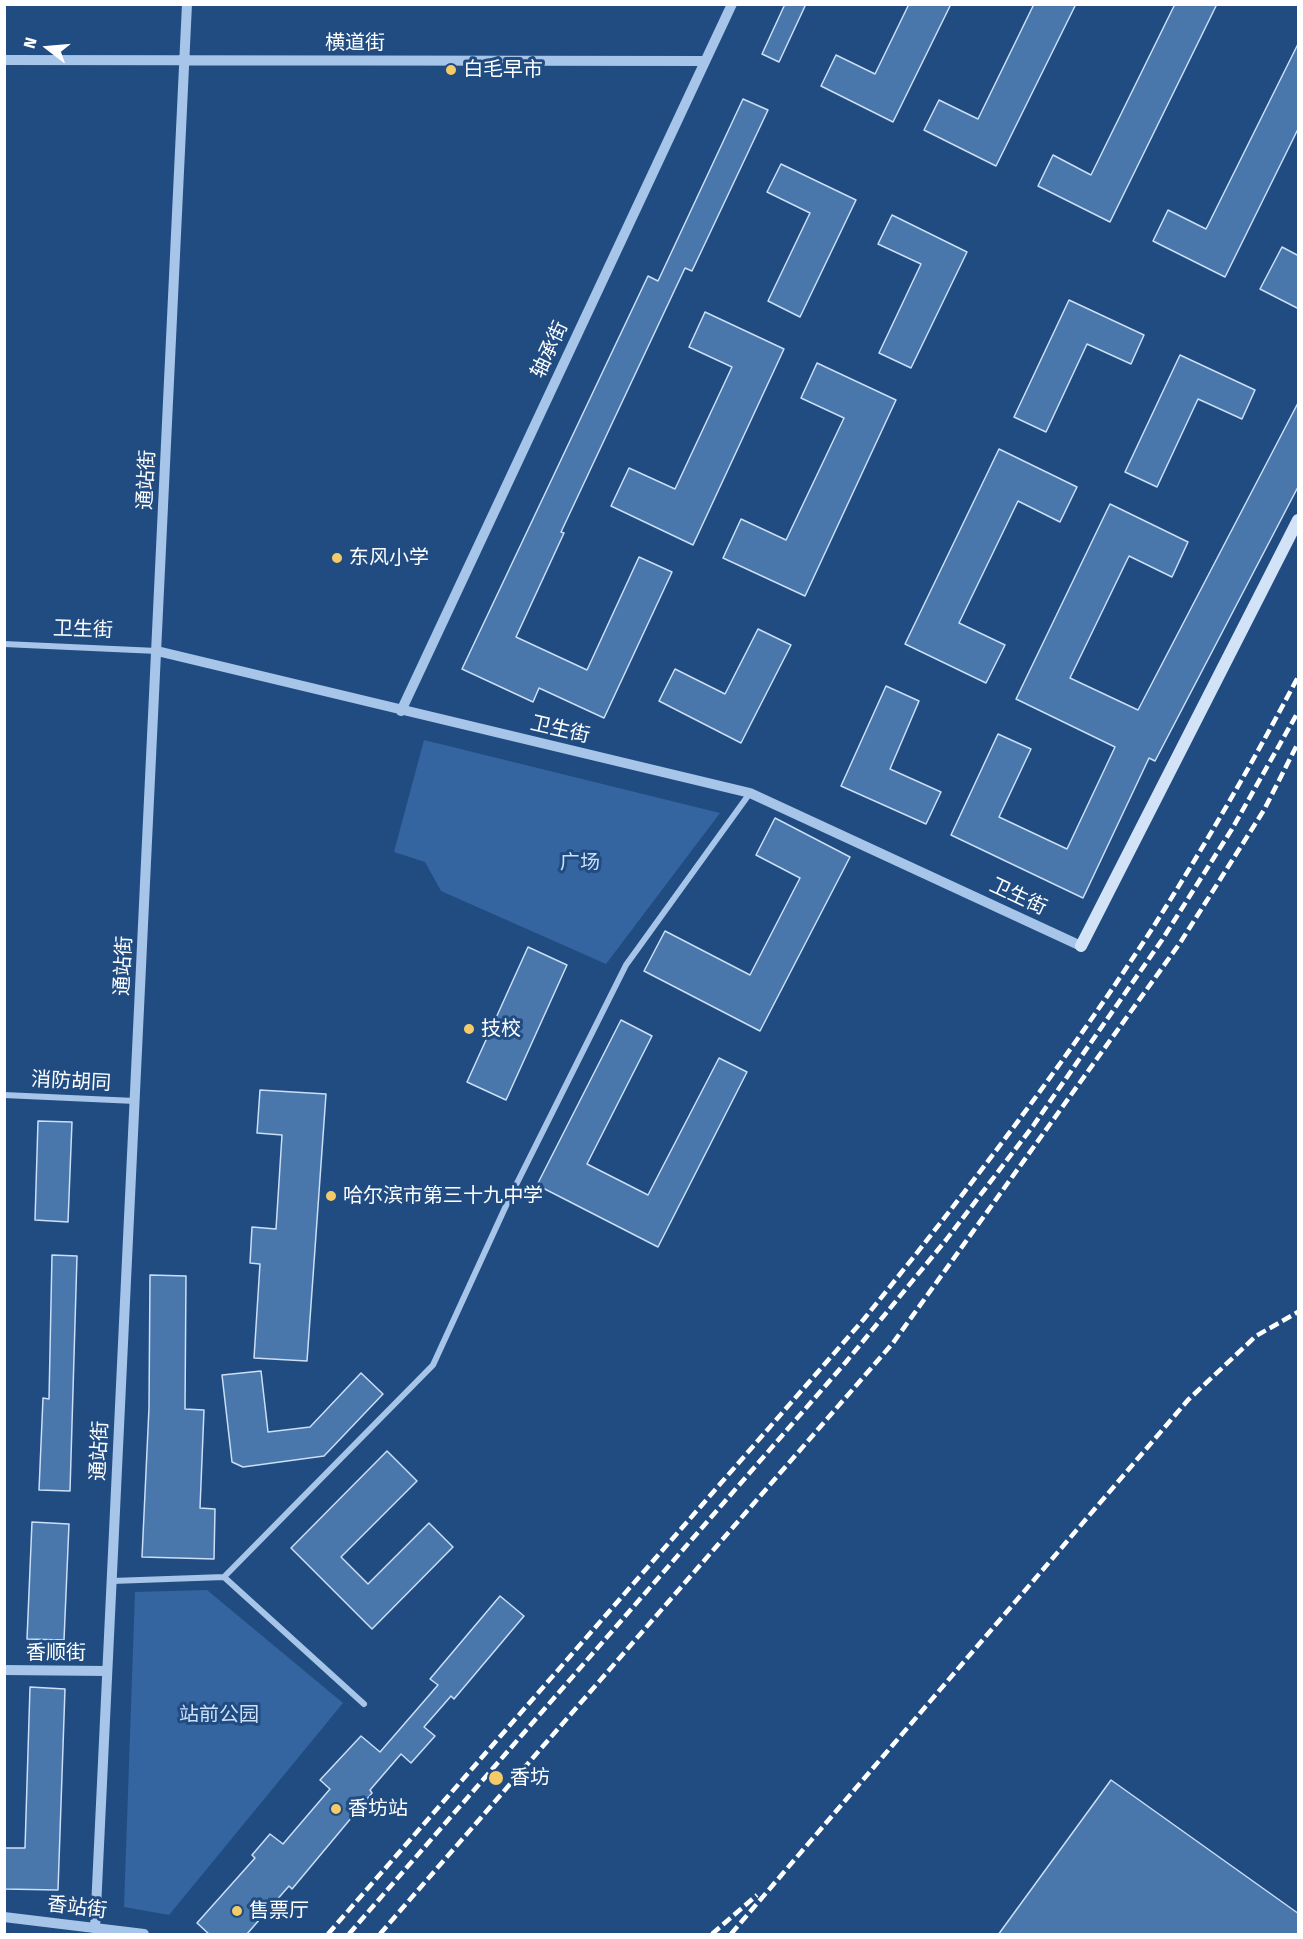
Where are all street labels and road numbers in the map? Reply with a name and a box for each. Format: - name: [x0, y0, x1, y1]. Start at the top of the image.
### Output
- street label: 横道街: [325, 31, 385, 55]
- street label: 轴承街: [526, 318, 574, 382]
- street label: 通站街: [133, 449, 161, 511]
- street label: 卫生街: [53, 617, 113, 643]
- street label: 卫生街: [528, 712, 592, 748]
- street label: 卫生街: [986, 873, 1050, 921]
- street label: 通站街: [110, 935, 138, 997]
- street label: 消防胡同: [30, 1068, 112, 1096]
- street label: 通站街: [86, 1420, 114, 1482]
- street label: 香顺街: [26, 1641, 86, 1665]
- street label: 香站街: [46, 1892, 108, 1924]

